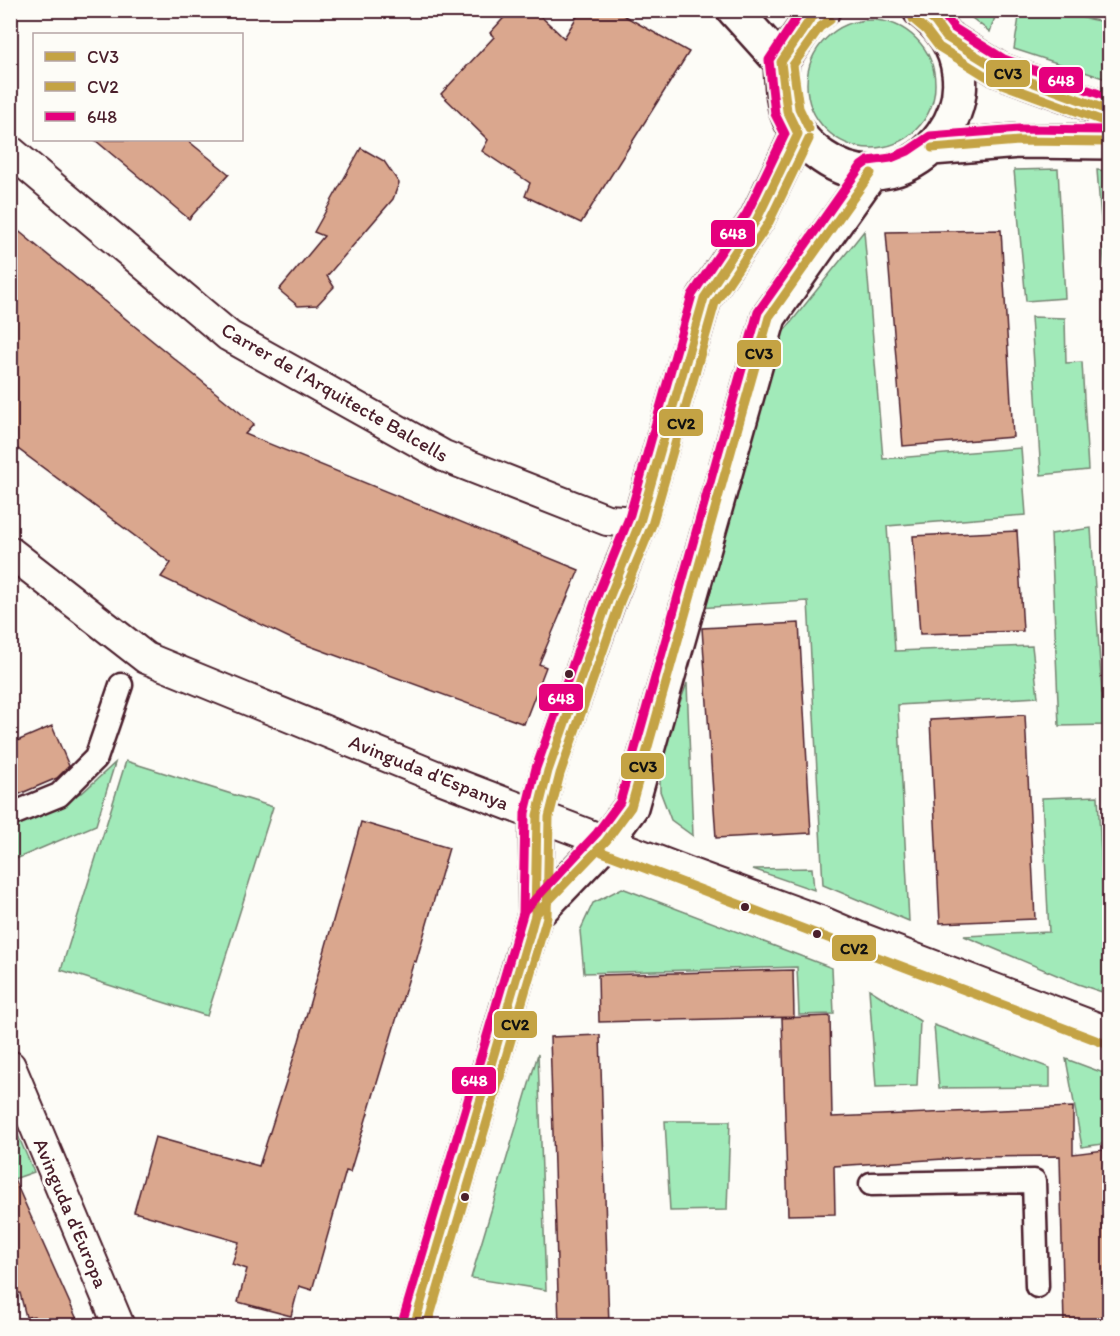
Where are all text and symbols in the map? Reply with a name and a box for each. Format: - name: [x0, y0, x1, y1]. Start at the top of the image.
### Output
- legend: [33, 33, 243, 141]
- text: CV3: [87, 46, 119, 68]
- line badge: CV3: [985, 59, 1031, 88]
- text: CV3: [994, 64, 1022, 83]
- line badge: 648: [1038, 66, 1084, 94]
- text: 648: [1048, 71, 1075, 90]
- text: CV2: [87, 76, 119, 98]
- text: 648: [87, 106, 117, 128]
- line badge: 648: [710, 219, 756, 248]
- text: 648: [720, 224, 747, 243]
- street label: Carrer de l'Arquitecte Balcells: [217, 317, 453, 467]
- line badge: CV3: [736, 339, 782, 368]
- text: CV3: [745, 344, 773, 363]
- line badge: CV2: [658, 408, 704, 437]
- text: CV2: [667, 414, 696, 433]
- unlabelled marker: [563, 668, 575, 680]
- line badge: 648: [538, 683, 584, 712]
- text: 648: [548, 689, 575, 708]
- street label: Avinguda d'Espanya: [346, 729, 512, 815]
- line badge: CV3: [620, 752, 665, 780]
- text: CV3: [629, 757, 657, 776]
- unlabelled marker: [739, 901, 751, 913]
- unlabelled marker: [811, 928, 823, 940]
- line badge: CV2: [831, 934, 877, 962]
- text: CV2: [840, 939, 869, 958]
- line badge: CV2: [493, 1010, 538, 1039]
- text: CV2: [501, 1015, 530, 1034]
- line badge: 648: [451, 1066, 497, 1095]
- text: 648: [461, 1071, 488, 1090]
- street label: Avinguda d'Europa: [29, 1135, 114, 1292]
- unlabelled marker: [459, 1191, 471, 1203]

